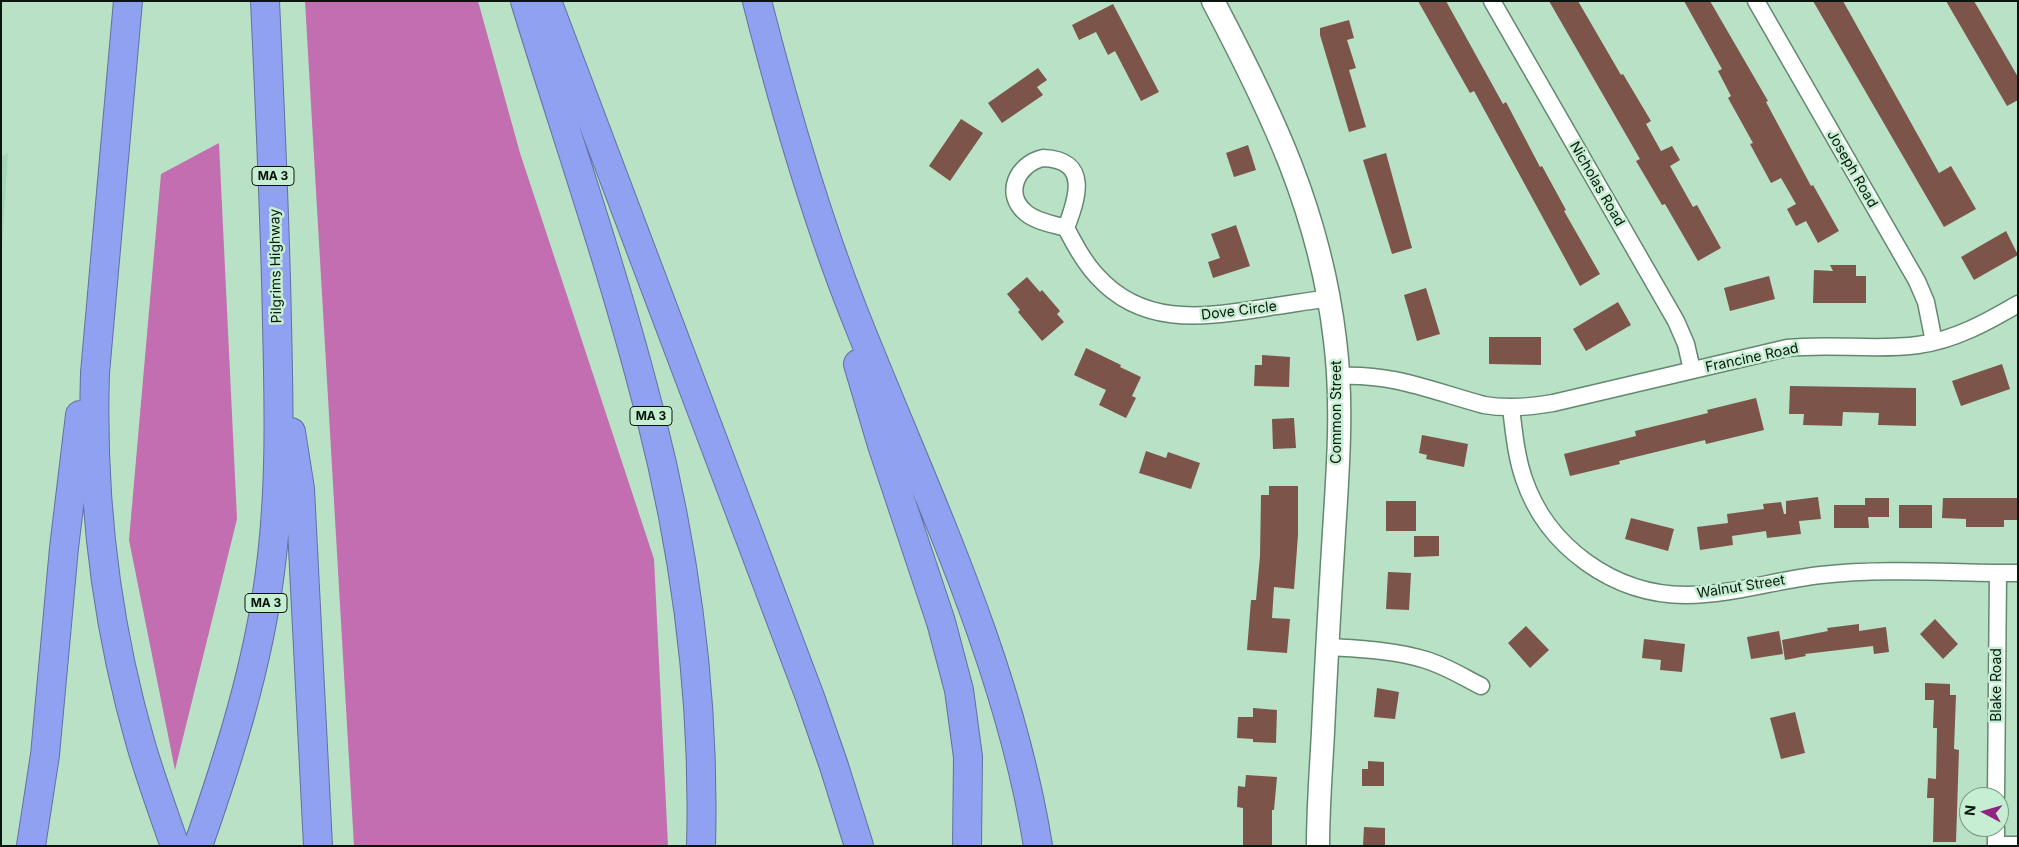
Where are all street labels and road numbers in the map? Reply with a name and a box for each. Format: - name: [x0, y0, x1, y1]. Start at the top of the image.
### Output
- street label: Joseph Road: [1823, 127, 1881, 211]
- street label: Nicholas Road: [1566, 139, 1628, 229]
- road number: MA 3: [252, 167, 294, 186]
- street label: Pilgrims Highway: [267, 209, 285, 323]
- street label: Dove Circle: [1200, 298, 1278, 324]
- street label: Francine Road: [1704, 340, 1800, 376]
- street label: Common Street: [1329, 360, 1345, 464]
- road number: MA 3: [630, 406, 672, 426]
- street label: Walnut Street: [1696, 572, 1786, 602]
- road number: MA 3: [245, 594, 287, 612]
- street label: Blake Road: [1989, 648, 2005, 722]

